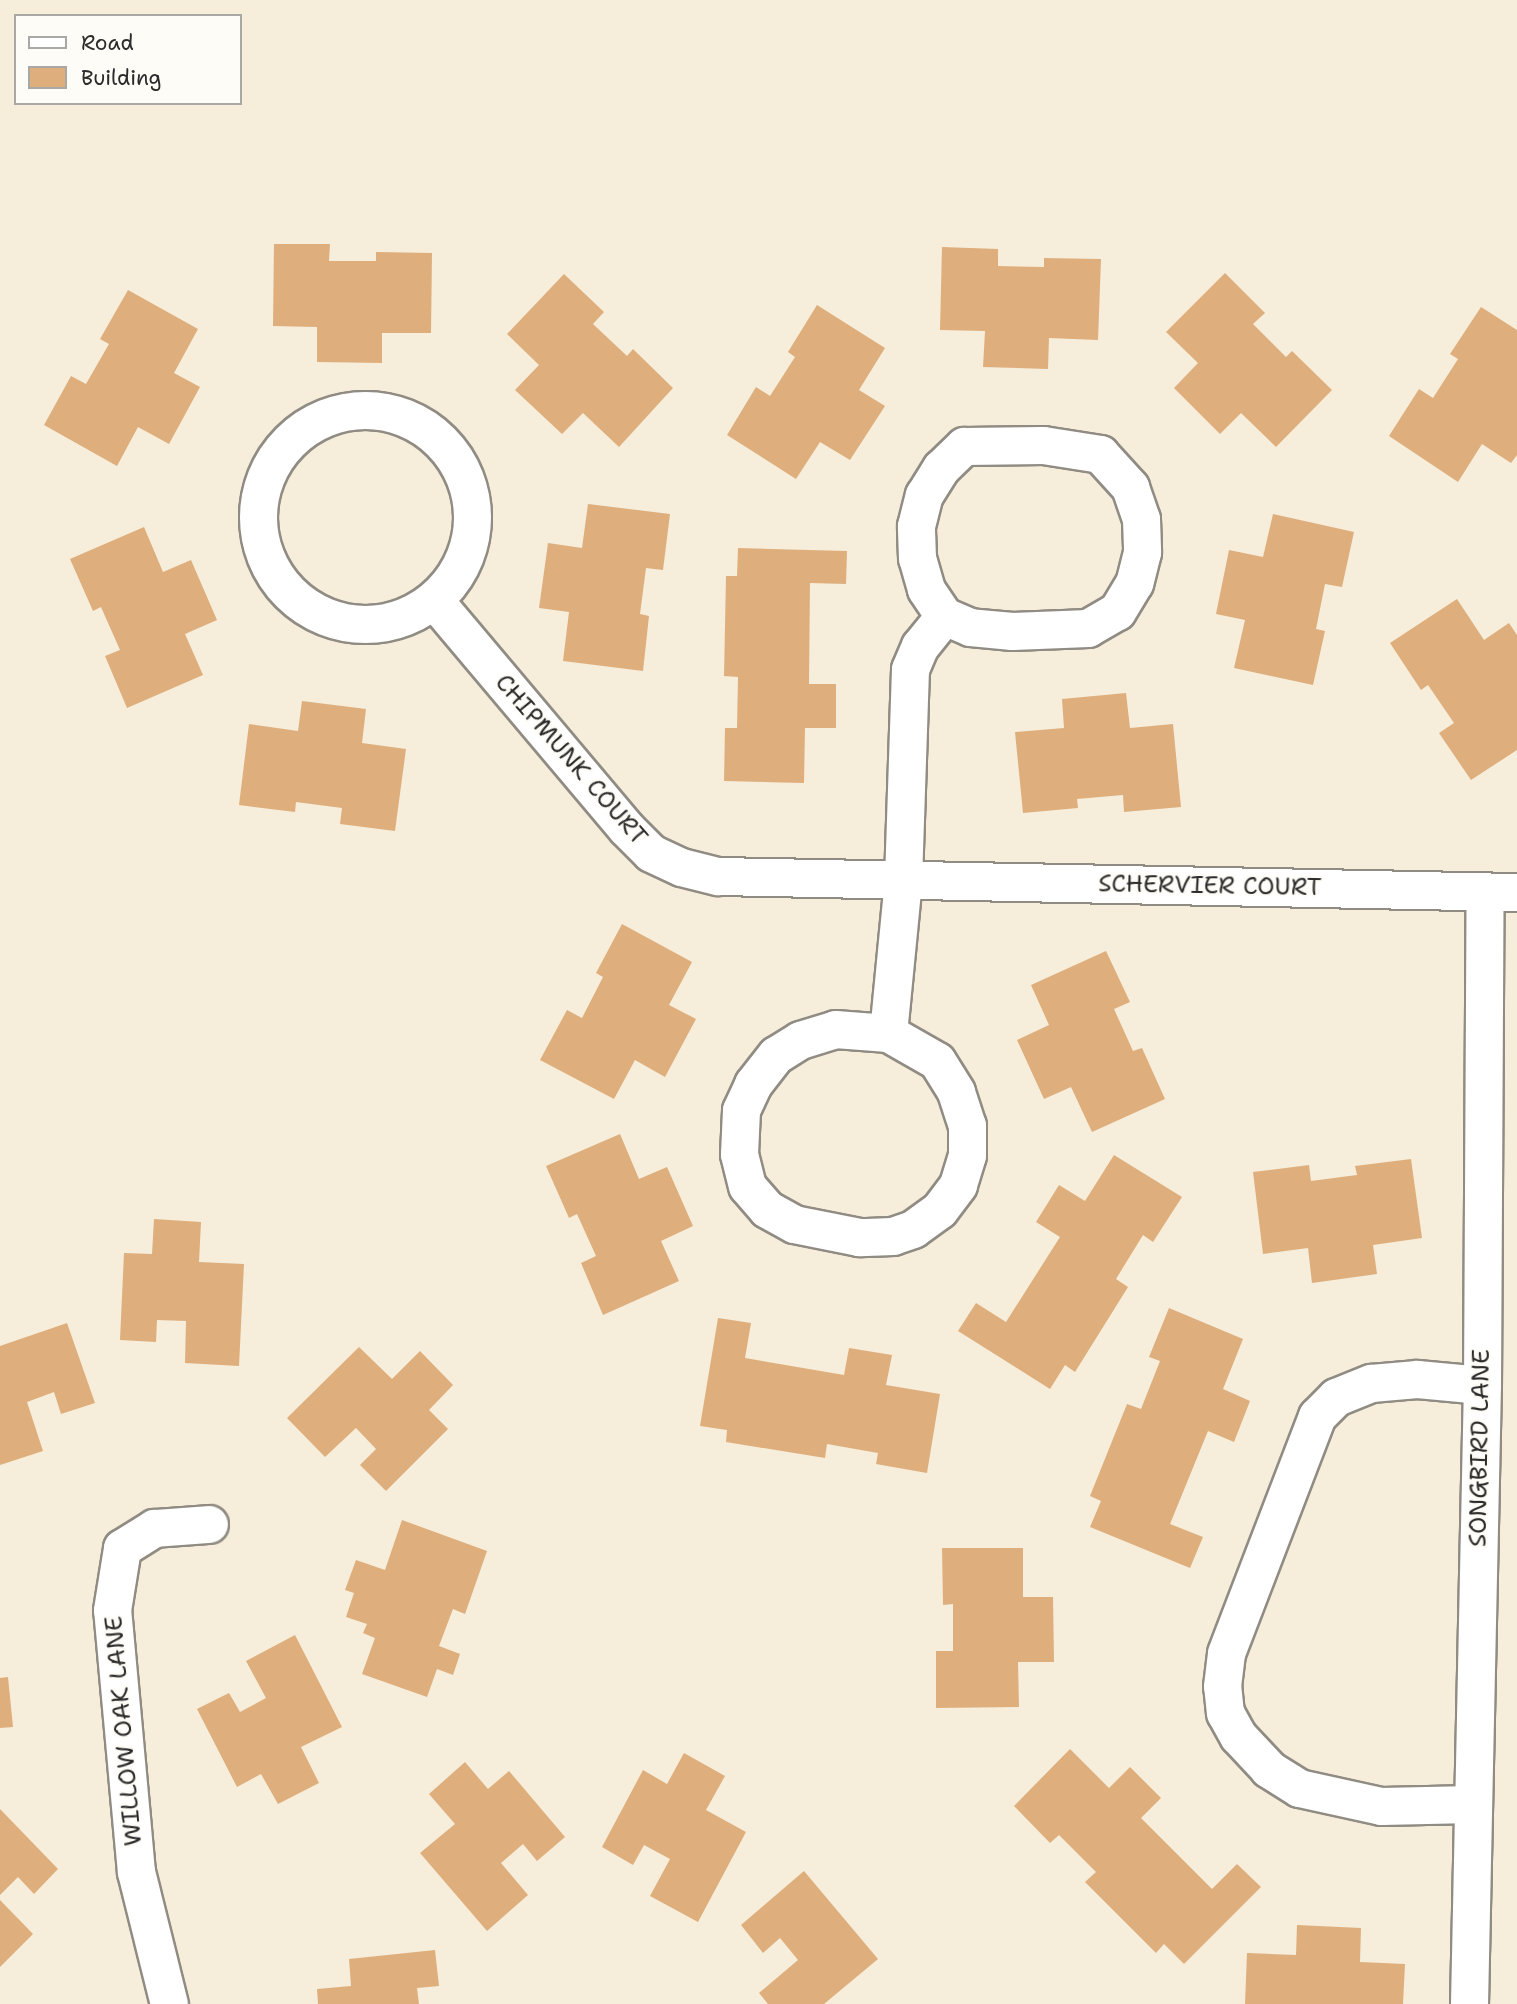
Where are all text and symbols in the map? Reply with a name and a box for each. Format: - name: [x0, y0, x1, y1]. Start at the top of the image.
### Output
- legend: [14, 14, 242, 105]
- text: Road: [81, 29, 134, 57]
- text: Building: [81, 64, 161, 92]
- street label: CHIPMUNK COURT: [489, 669, 653, 851]
- street label: SCHERVIER COURT: [1098, 870, 1322, 902]
- street label: SONGBIRD LANE: [1464, 1349, 1496, 1547]
- street label: WILLOW OAK LANE: [100, 1615, 148, 1847]

